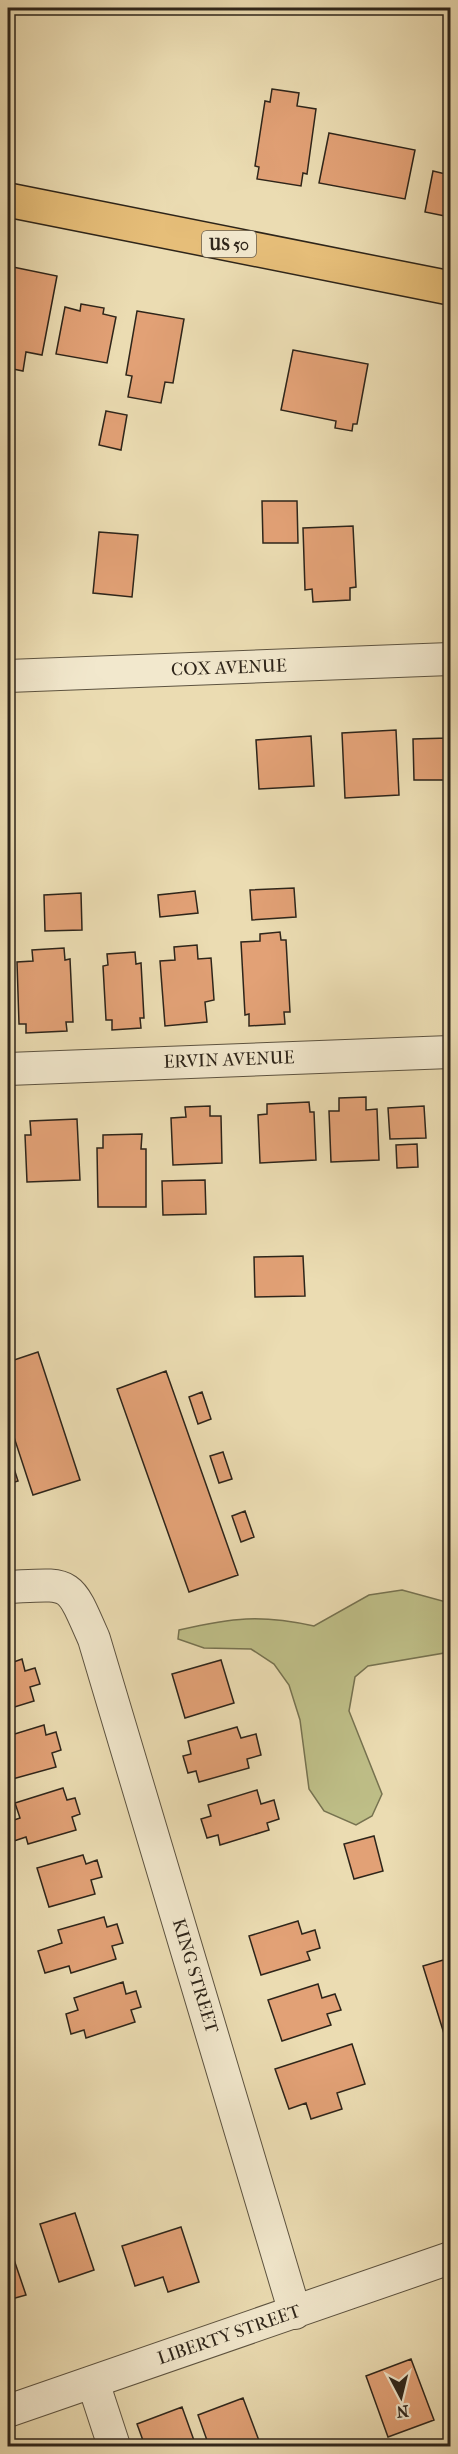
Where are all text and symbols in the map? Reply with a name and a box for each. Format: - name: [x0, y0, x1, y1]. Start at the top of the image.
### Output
- road number: US 50: [202, 231, 256, 257]
- street label: COX AVENUE: [171, 655, 287, 681]
- street label: ERVIN AVENUE: [163, 1047, 295, 1073]
- street label: KING STREET: [168, 1916, 223, 2037]
- street label: LIBERTY STREET: [155, 2300, 304, 2369]
- north arrow: [371, 2367, 431, 2427]
- text: N: [395, 2401, 410, 2422]

